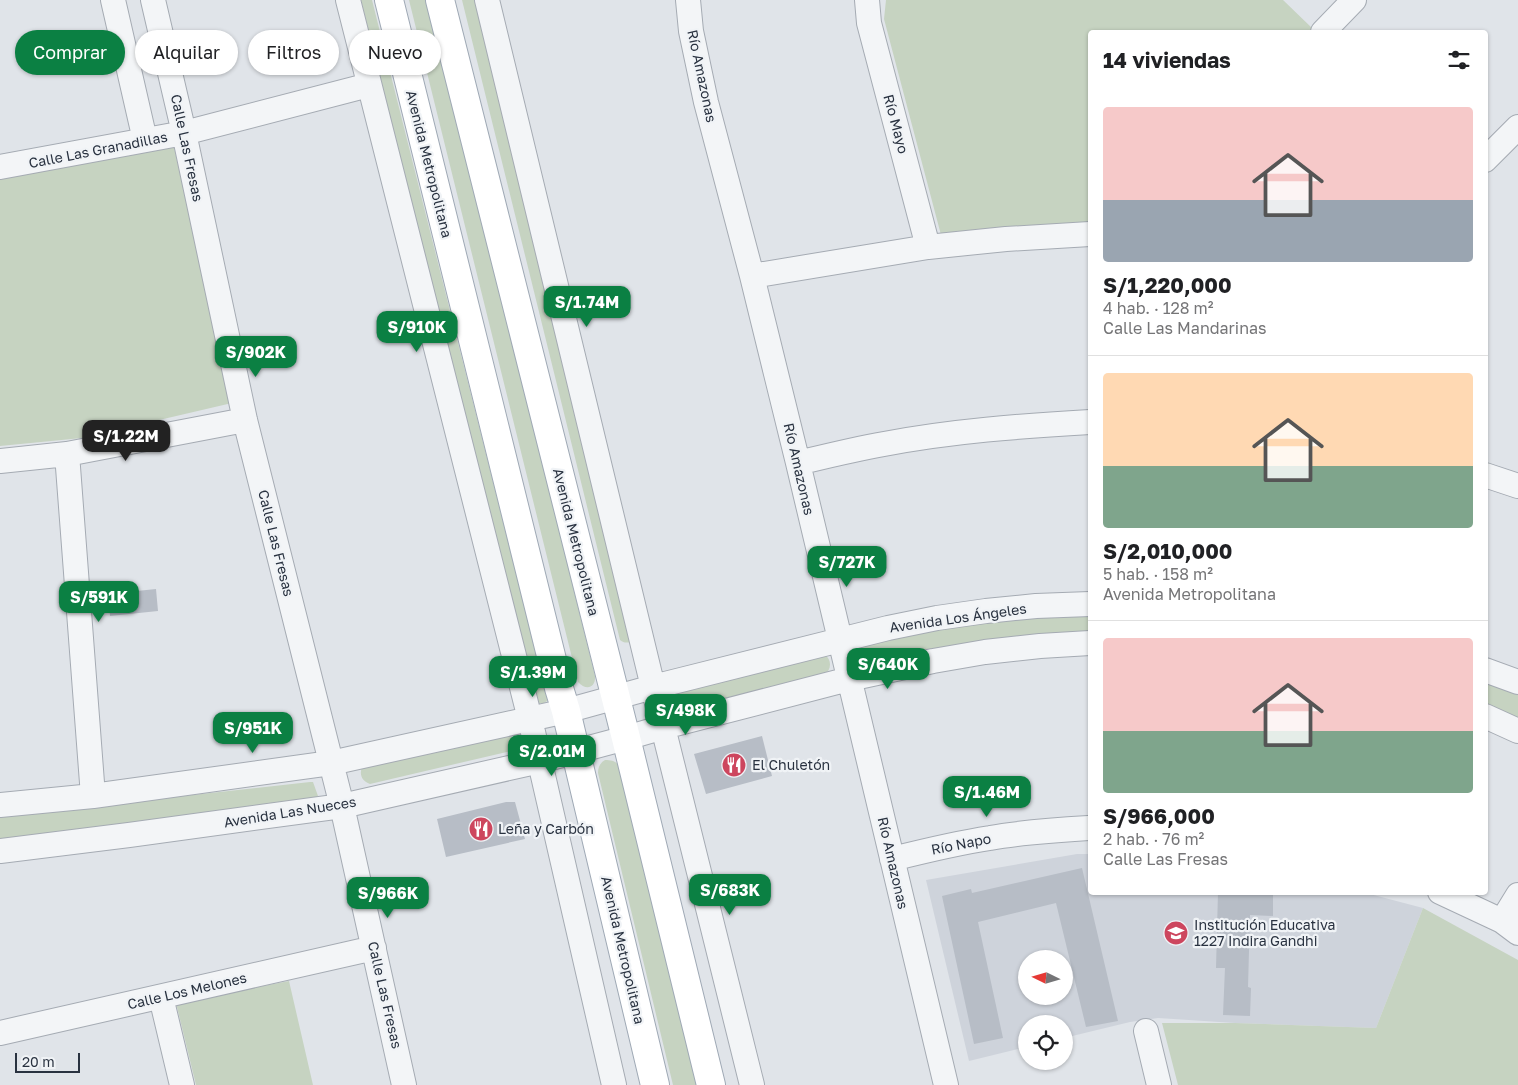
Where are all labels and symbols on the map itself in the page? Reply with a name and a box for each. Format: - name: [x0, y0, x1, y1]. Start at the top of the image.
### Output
- street label: Río Amazonas: [684, 28, 721, 124]
- street label: Avenida Metropolitana: [403, 88, 456, 239]
- street label: Río Mayo: [880, 92, 913, 155]
- street label: Calle Las Fresas: [168, 93, 207, 203]
- street label: Calle Las Granadillas: [27, 128, 169, 171]
- pin: S/1.74M: [541, 286, 633, 328]
- pin: S/910K: [376, 310, 458, 353]
- pin: S/902K: [215, 336, 297, 378]
- pin: S/1.22M: [80, 420, 172, 462]
- street label: Río Amazonas: [781, 421, 818, 517]
- street label: Avenida Metropolitana: [550, 466, 603, 617]
- street label: Calle Las Fresas: [255, 488, 298, 598]
- pin: S/727K: [806, 546, 888, 588]
- pin: S/591K: [58, 580, 140, 623]
- street label: Avenida Los Ángeles: [888, 599, 1028, 636]
- pin: S/640K: [847, 648, 929, 690]
- pin: S/1.39M: [487, 656, 579, 698]
- pin: S/498K: [645, 694, 727, 736]
- pin: S/951K: [212, 712, 294, 754]
- pin: S/2.01M: [506, 734, 598, 777]
- restaurant icon: El Chuletón: [721, 752, 747, 778]
- place label: El Chuletón: [752, 756, 830, 773]
- pin: S/1.46M: [941, 776, 1033, 818]
- street label: Avenida Las Nueces: [222, 793, 357, 830]
- street label: Río Amazonas: [875, 815, 912, 911]
- restaurant icon: Leña y Carbón: [468, 816, 494, 842]
- place label: Leña y Carbón: [498, 820, 594, 837]
- street label: Río Napo: [929, 829, 992, 858]
- street label: Avenida Metropolitana: [598, 874, 649, 1026]
- pin: S/683K: [689, 874, 771, 916]
- pin: S/966K: [347, 876, 429, 919]
- place label: Institución Educativa 1227 Indira Gandhi: [1194, 916, 1335, 949]
- school or university icon: Institución Educativa 1227 Indira Gandhi: [1163, 920, 1189, 946]
- street label: Calle Las Fresas: [365, 940, 406, 1050]
- north arrow: [1018, 950, 1072, 1005]
- street label: Calle Los Melones: [125, 968, 248, 1013]
- scale bar: [15, 1050, 80, 1073]

